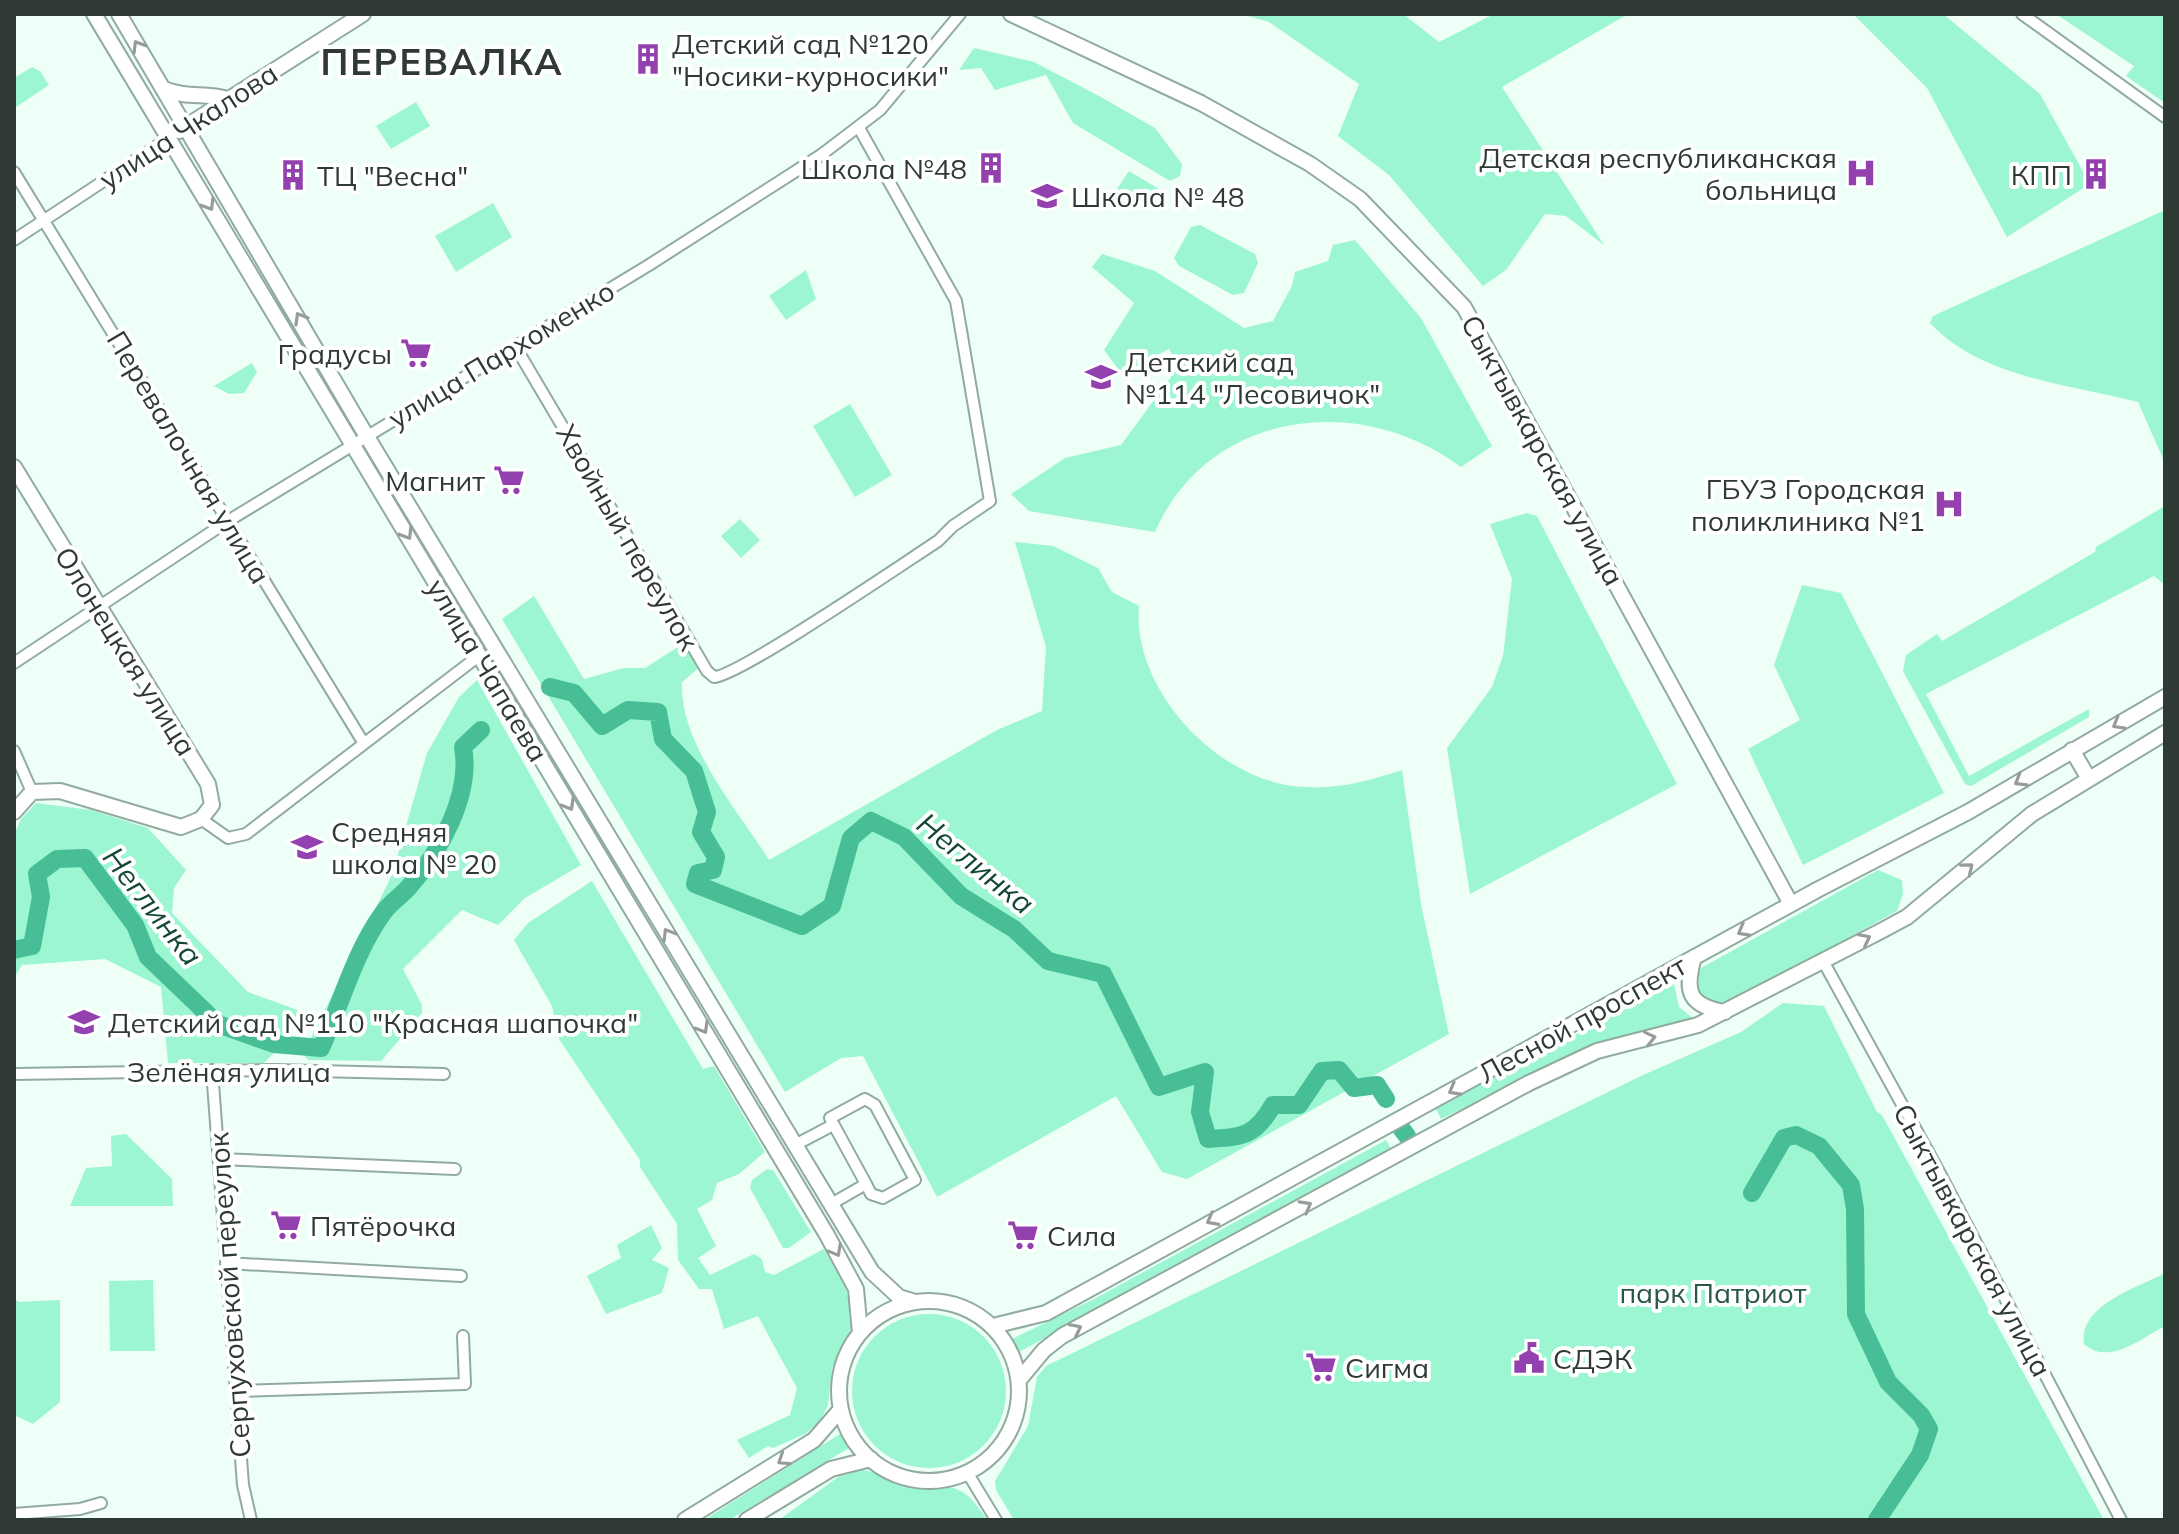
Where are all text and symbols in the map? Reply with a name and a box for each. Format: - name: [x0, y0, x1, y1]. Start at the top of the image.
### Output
- place label: Детский сад №120 "Носики-курносики": [672, 26, 949, 93]
- district label: ПЕРЕВАЛКА: [320, 39, 564, 84]
- one-way arrow: [132, 40, 148, 55]
- building icon: Детский сад №120 "Носики-курносики": [631, 42, 665, 76]
- street label: улица Чкалова: [92, 55, 284, 197]
- place label: Детская республиканская больница: [1479, 140, 1837, 207]
- place label: Школа №48: [801, 151, 967, 186]
- building icon: Школа №48: [974, 151, 1008, 185]
- hospital icon: Детская республиканская больница: [1844, 156, 1878, 190]
- place label: КПП: [2011, 157, 2072, 192]
- building icon: КПП: [2079, 157, 2113, 191]
- building icon: ТЦ "Весна": [276, 158, 310, 192]
- place label: ТЦ "Весна": [317, 158, 468, 193]
- school or university icon: Школа № 48: [1030, 179, 1064, 213]
- place label: Школа № 48: [1071, 179, 1245, 214]
- one-way arrow: [199, 196, 215, 211]
- street label: улица Пархоменко: [381, 273, 621, 435]
- street label: Сыктывкарская улица: [1454, 309, 1632, 591]
- one-way arrow: [294, 313, 310, 327]
- street label: Перевалочная улица: [100, 324, 278, 590]
- place label: Градусы: [278, 336, 392, 371]
- supermarket icon: Градусы: [399, 336, 433, 370]
- place label: Детский сад №114 "Лесовичок": [1125, 344, 1380, 411]
- school or university icon: Детский сад №114 "Лесовичок": [1084, 360, 1118, 394]
- street label: Хвойный переулок: [549, 418, 707, 657]
- place label: Магнит: [385, 463, 485, 498]
- supermarket icon: Магнит: [492, 463, 526, 497]
- place label: ГБУЗ Городская поликлиника №1: [1691, 471, 1925, 538]
- hospital icon: ГБУЗ Городская поликлиника №1: [1932, 487, 1966, 521]
- one-way arrow: [397, 525, 412, 540]
- street label: Олонецкая улица: [48, 540, 204, 762]
- street label: улица Чапаева: [420, 572, 556, 768]
- one-way arrow: [2113, 714, 2127, 730]
- one-way arrow: [2014, 771, 2029, 786]
- one-way arrow: [559, 796, 575, 811]
- water label: Неглинка: [910, 804, 1042, 922]
- place label: Средняя школа № 20: [331, 814, 497, 881]
- school or university icon: Средняя школа № 20: [290, 830, 324, 864]
- water label: Неглинка: [95, 839, 211, 973]
- one-way arrow: [1959, 863, 1973, 878]
- one-way arrow: [1737, 921, 1751, 936]
- one-way arrow: [662, 928, 678, 943]
- one-way arrow: [1857, 934, 1872, 949]
- street label: Лесной проспект: [1472, 947, 1692, 1091]
- school or university icon: Детский сад №110 "Красная шапочка": [67, 1005, 101, 1039]
- place label: Детский сад №110 "Красная шапочка": [108, 1005, 638, 1040]
- one-way arrow: [693, 1019, 709, 1034]
- one-way arrow: [1643, 1030, 1657, 1047]
- street label: Зелёная улица: [127, 1054, 331, 1089]
- one-way arrow: [1449, 1080, 1463, 1096]
- street label: Сыктывкарская улица: [1886, 1098, 2060, 1382]
- street label: Серпуховской переулок: [200, 1130, 258, 1459]
- one-way arrow: [1297, 1201, 1312, 1216]
- supermarket icon: Пятёрочка: [269, 1208, 303, 1242]
- place label: Пятёрочка: [310, 1208, 456, 1243]
- one-way arrow: [1206, 1211, 1221, 1226]
- supermarket icon: Сила: [1006, 1218, 1040, 1252]
- place label: Сила: [1047, 1218, 1116, 1253]
- one-way arrow: [826, 1243, 842, 1257]
- park label: парк Патриот: [1619, 1275, 1807, 1310]
- one-way arrow: [1068, 1323, 1083, 1339]
- public building icon: СДЭК: [1512, 1341, 1546, 1375]
- place label: СДЭК: [1553, 1341, 1633, 1376]
- supermarket icon: Сигма: [1304, 1350, 1338, 1384]
- place label: Сигма: [1345, 1350, 1429, 1385]
- one-way arrow: [777, 1450, 792, 1465]

